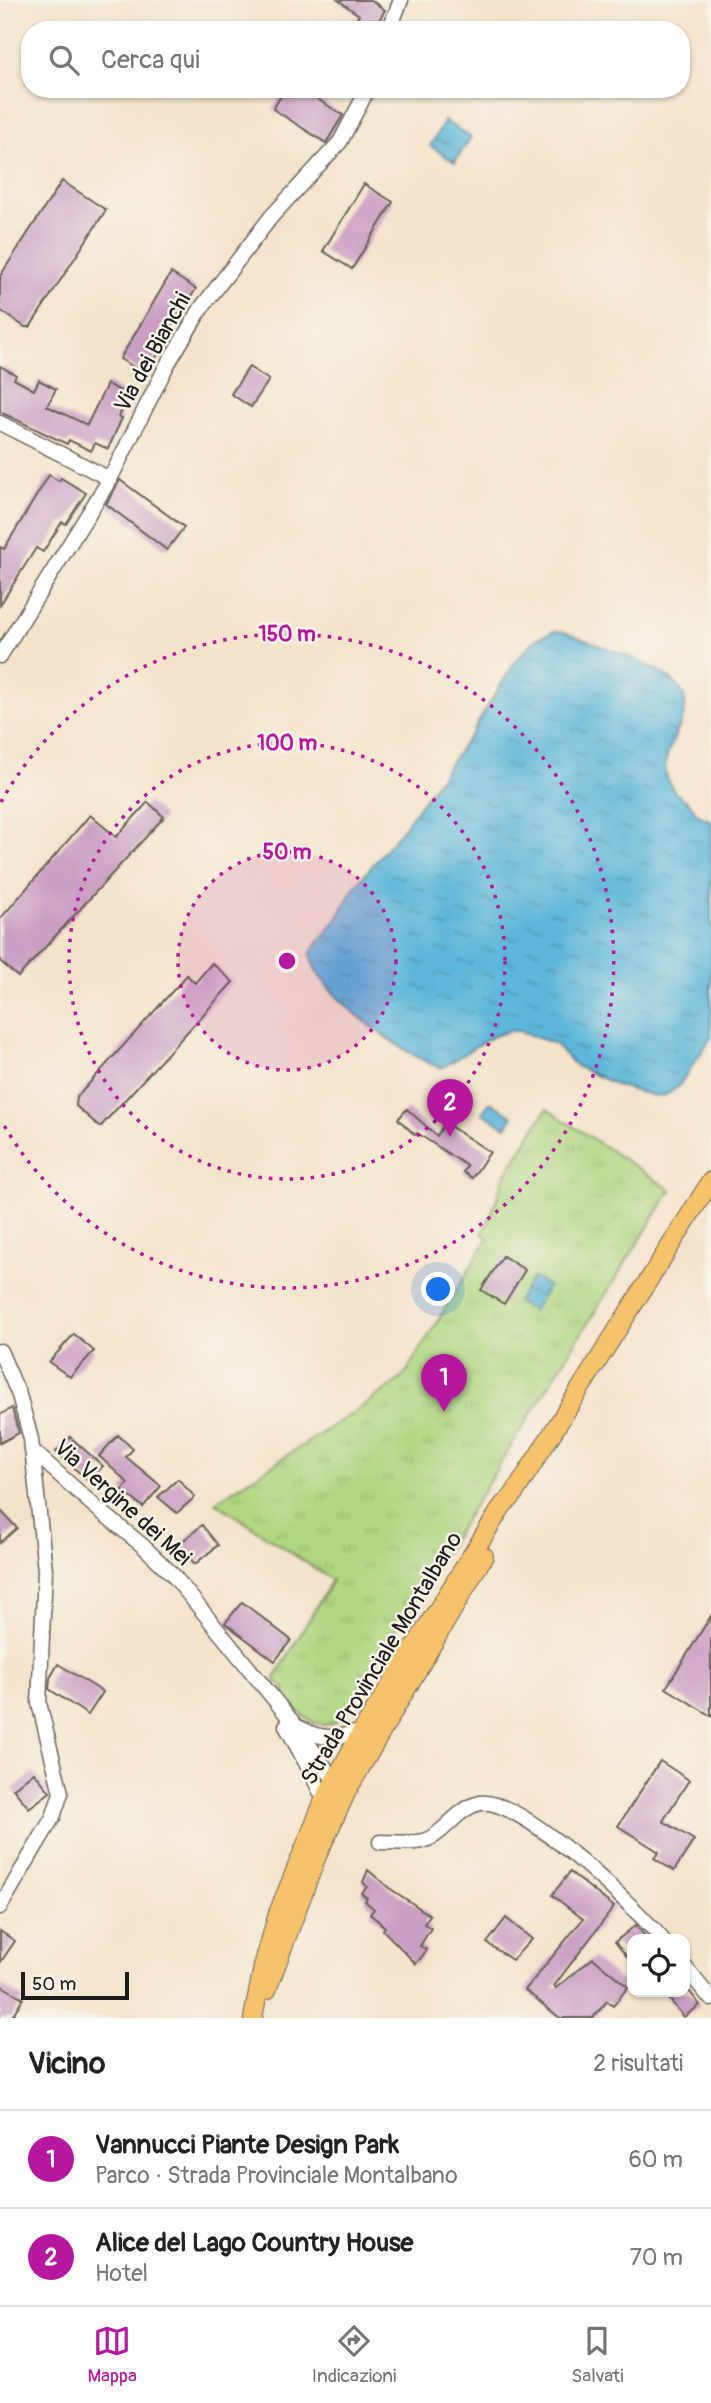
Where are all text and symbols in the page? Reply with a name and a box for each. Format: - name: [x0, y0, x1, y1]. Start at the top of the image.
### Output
- search box: [21, 21, 690, 98]
- icon: search: [45, 41, 83, 79]
- text: Cerca qui: [101, 44, 200, 76]
- street label: Via dei Bianchi: [108, 287, 197, 417]
- text: 150 m: [258, 621, 316, 648]
- text: 100 m: [257, 730, 317, 757]
- text: 50 m: [263, 839, 312, 866]
- centre of rings: [275, 949, 299, 973]
- pin: 2: [427, 1079, 473, 1137]
- your location: [421, 1272, 455, 1306]
- pin: 1: [421, 1354, 467, 1412]
- street label: Via Vergine dei Mei: [48, 1433, 198, 1572]
- street label: Strada Provinciale Montalbano: [294, 1526, 469, 1790]
- map controls: [627, 1934, 690, 1997]
- button: locate: [627, 1934, 690, 1997]
- scale bar: [21, 1969, 130, 2001]
- text: 50 m: [32, 1972, 76, 1996]
- text: Vicino: [28, 2045, 105, 2082]
- text: 2 risultati: [593, 2049, 683, 2078]
- text: Vannucci Piante Design Park: [95, 2129, 399, 2161]
- text: 1: [47, 2145, 56, 2174]
- text: 60 m: [628, 2145, 683, 2174]
- text: Parco · Strada Provinciale Montalbano: [95, 2161, 458, 2190]
- text: Alice del Lago Country House: [95, 2227, 413, 2259]
- text: 2: [45, 2243, 57, 2272]
- text: 70 m: [630, 2243, 683, 2272]
- text: Hotel: [95, 2259, 148, 2288]
- tab: Mappa: [87, 2322, 137, 2388]
- tab: Indicazioni: [312, 2322, 396, 2388]
- tab: Salvati: [571, 2322, 624, 2388]

